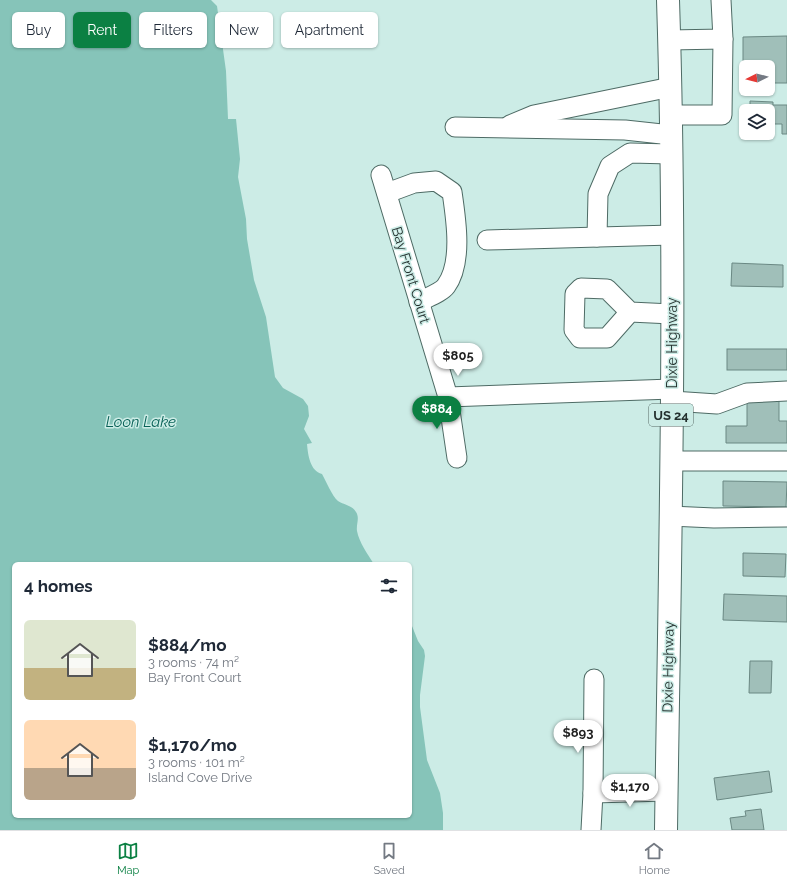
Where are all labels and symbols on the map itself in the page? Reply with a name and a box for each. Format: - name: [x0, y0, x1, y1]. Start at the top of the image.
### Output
- north arrow: [739, 60, 775, 96]
- street label: Bay Front Court: [389, 225, 433, 326]
- street label: Dixie Highway: [664, 297, 680, 389]
- pin: $805: [434, 343, 482, 377]
- pin: $884: [413, 396, 461, 430]
- road number: US 24: [649, 404, 693, 426]
- water label: Loon Lake: [106, 413, 176, 431]
- street label: Dixie Highway: [659, 621, 677, 713]
- pin: $893: [554, 720, 602, 754]
- pin: $1,170: [597, 774, 663, 808]

